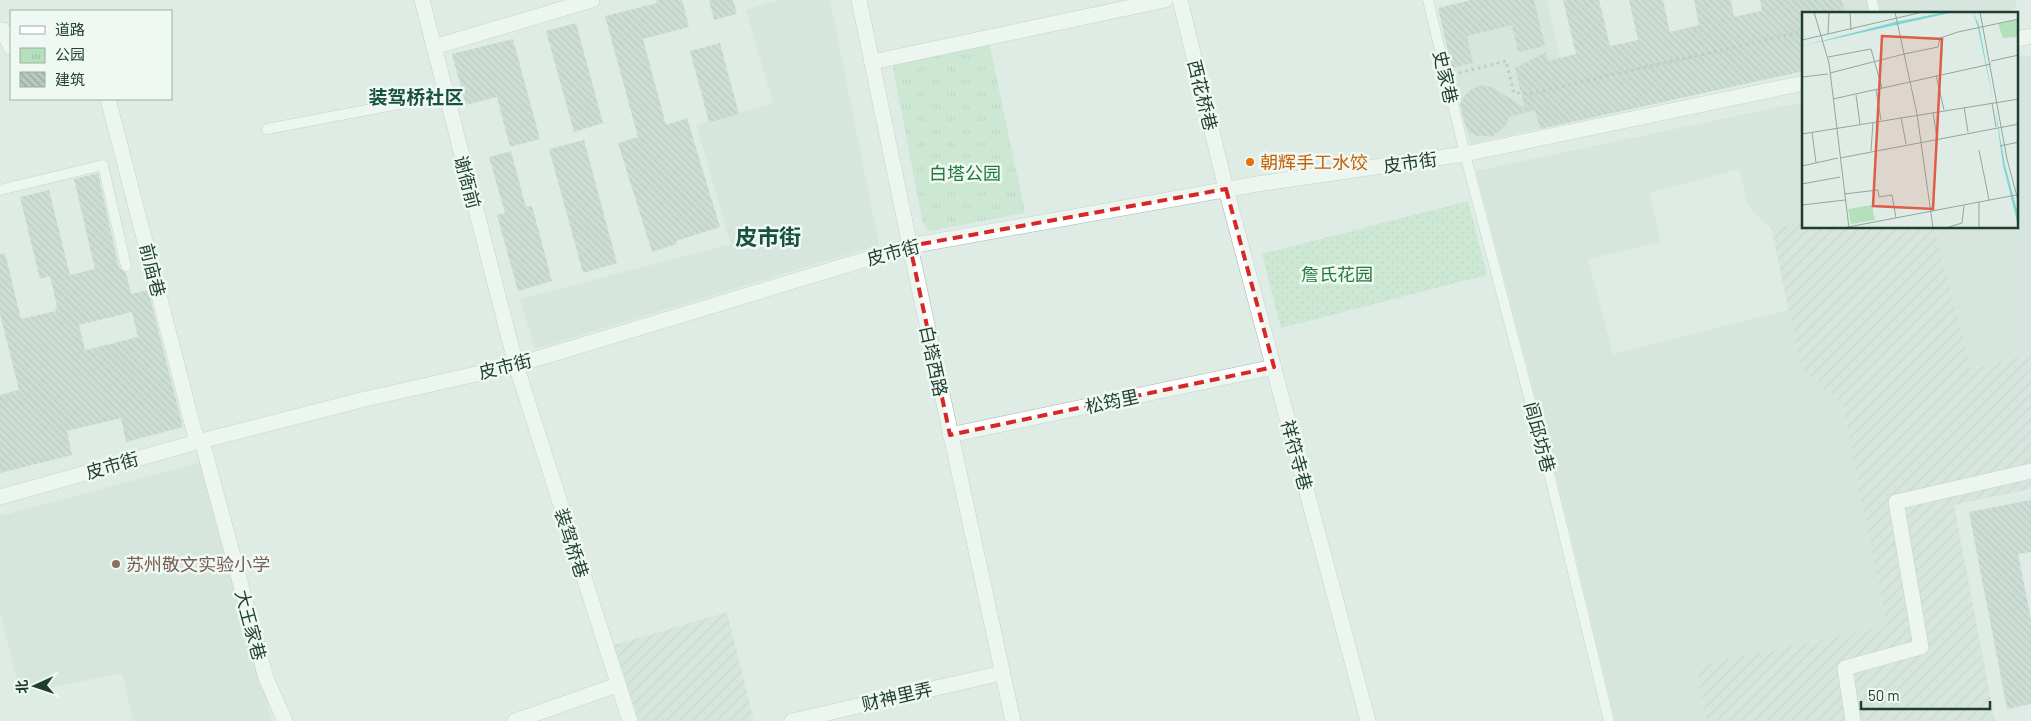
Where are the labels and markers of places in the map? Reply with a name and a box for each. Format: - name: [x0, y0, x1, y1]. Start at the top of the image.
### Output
- place label: 朝辉手工水饺: [1260, 151, 1368, 173]
- marker: 朝辉手工水饺: [1244, 156, 1256, 168]
- place label: 苏州敬文实验小学: [126, 553, 270, 575]
- marker: 苏州敬文实验小学: [110, 558, 122, 570]

